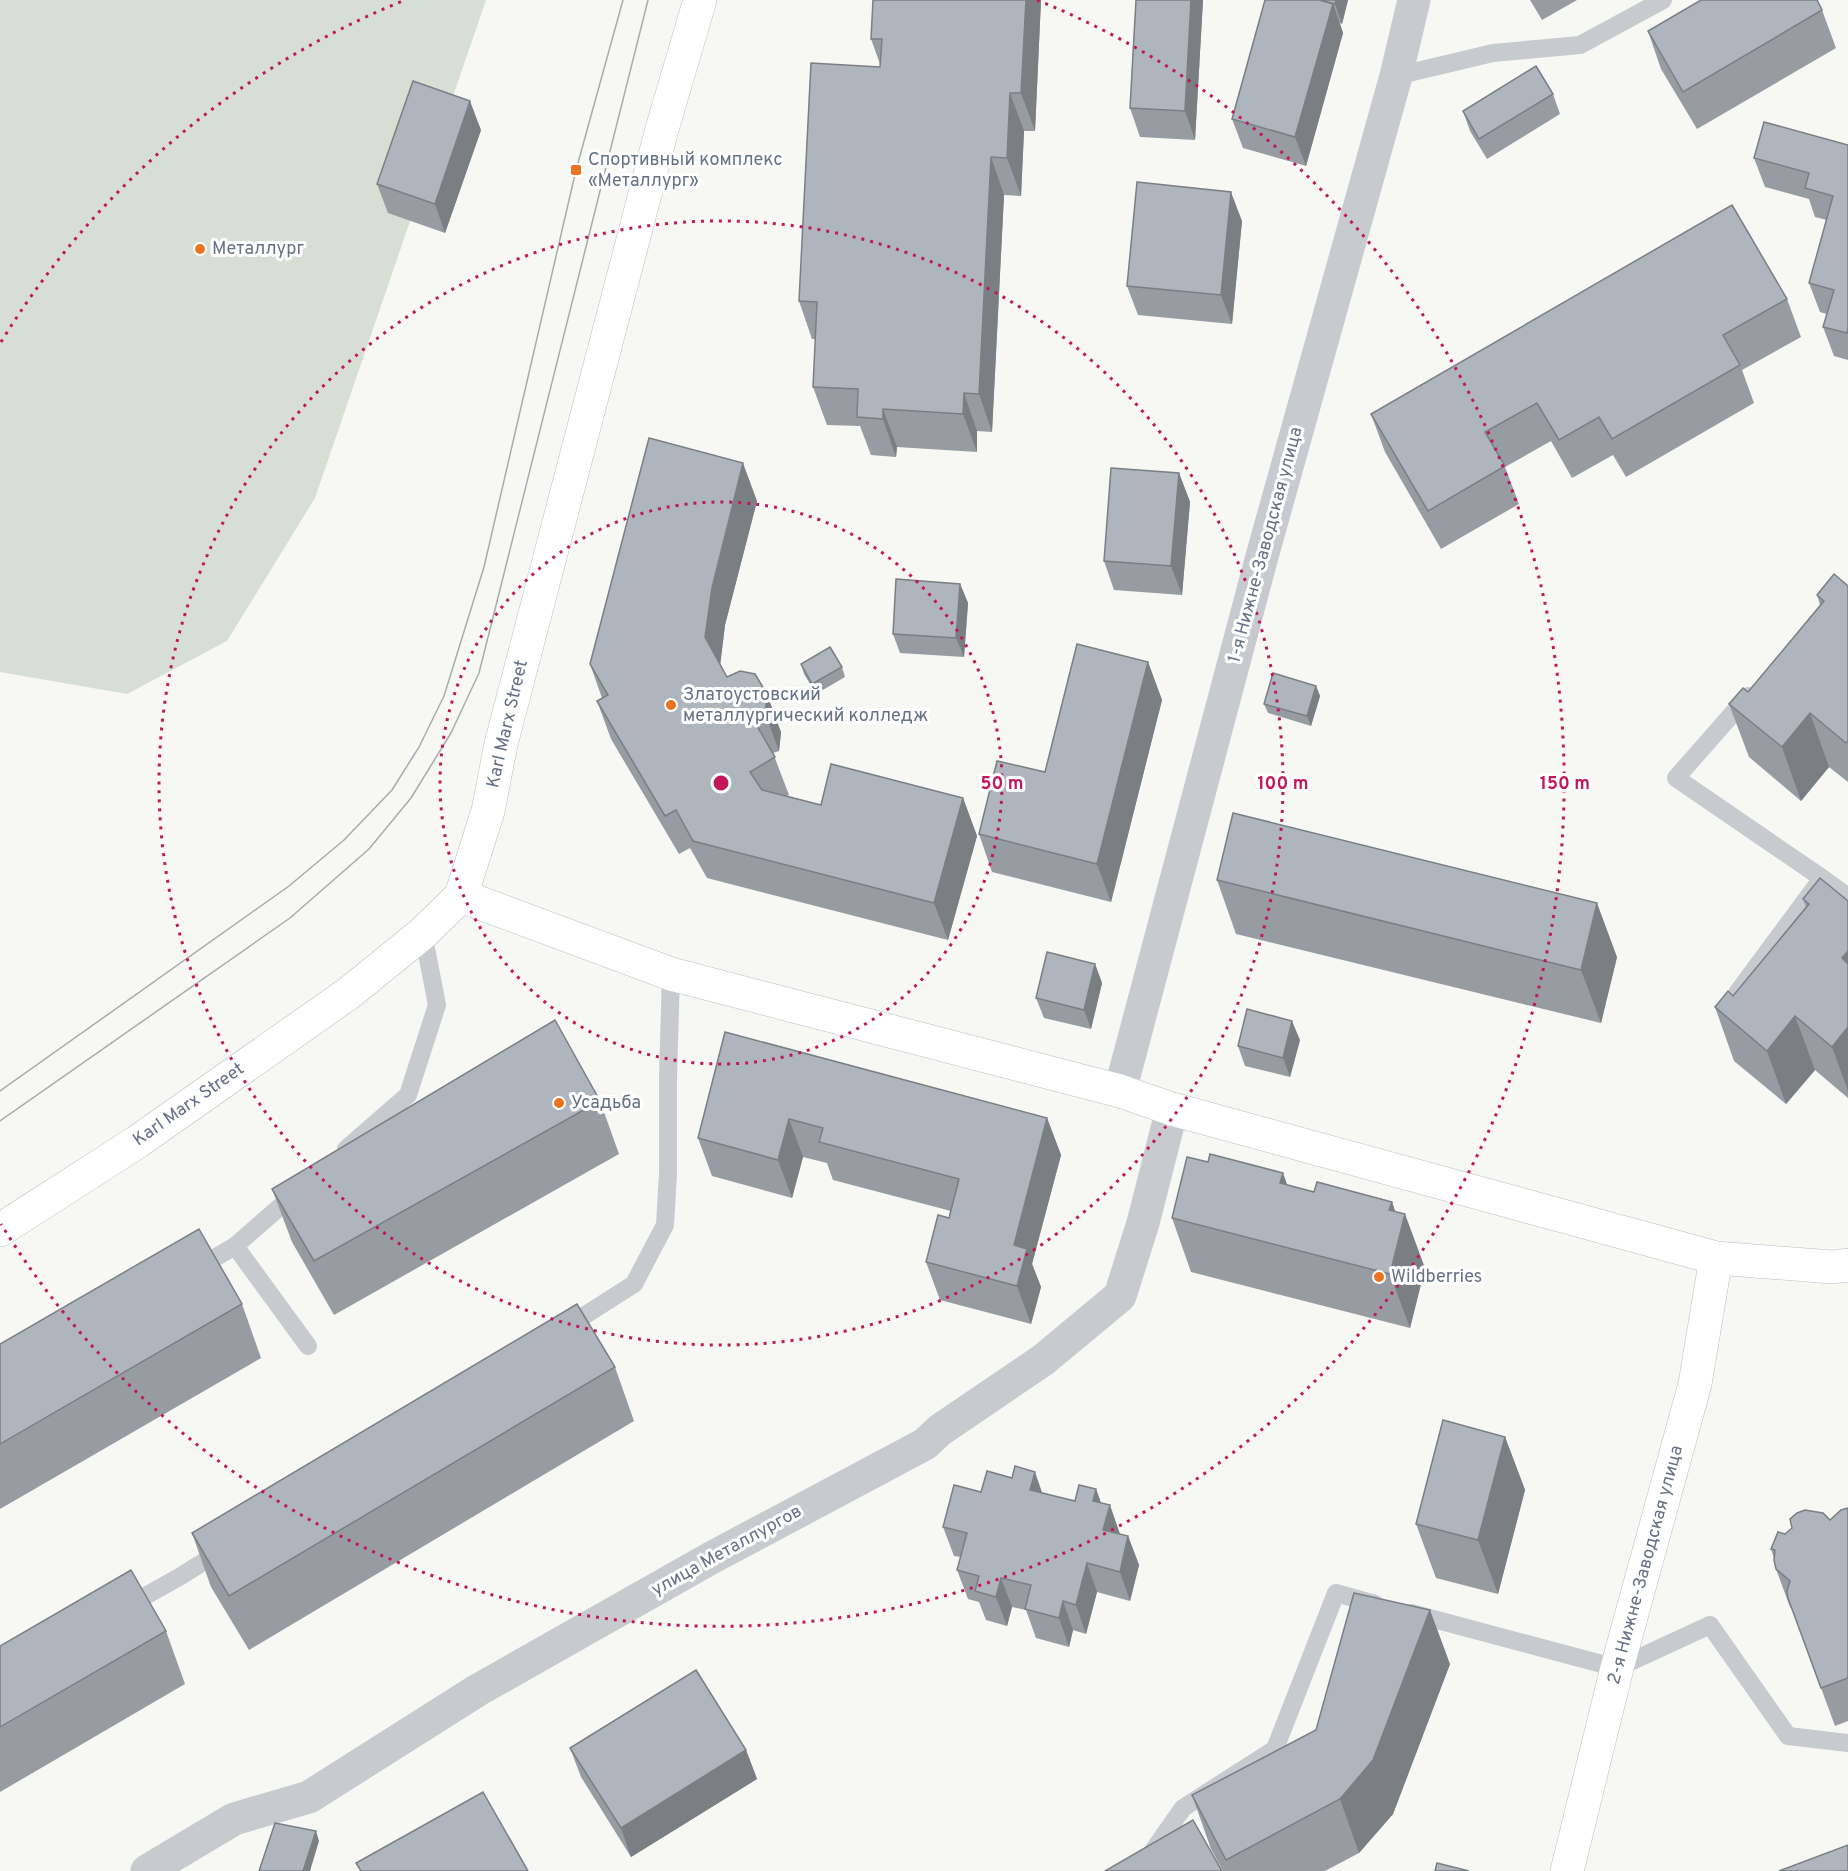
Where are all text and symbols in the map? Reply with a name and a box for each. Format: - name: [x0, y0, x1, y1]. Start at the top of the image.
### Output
- place label: Спортивный комплекс «Металлург»: [588, 149, 783, 193]
- marker: Спортивный комплекс «Металлург»: [569, 163, 583, 177]
- place label: Металлург: [212, 238, 304, 261]
- marker: Металлург: [193, 242, 207, 256]
- street label: 1-я Нижне-Заводская улица: [1223, 425, 1309, 665]
- street label: Karl Marx Street: [482, 658, 534, 790]
- place label: Златоустовский металлургический колледж: [683, 684, 928, 728]
- marker: Златоустовский металлургический колледж: [664, 698, 678, 712]
- centre of rings: [711, 773, 731, 793]
- text: 50 m: [980, 773, 1024, 796]
- text: 100 m: [1257, 773, 1309, 796]
- text: 150 m: [1540, 773, 1590, 796]
- street label: Karl Marx Street: [129, 1058, 249, 1152]
- place label: Усадьба: [571, 1092, 641, 1115]
- marker: Усадьба: [552, 1096, 566, 1110]
- place label: Wildberries: [1391, 1266, 1482, 1289]
- marker: Wildberries: [1372, 1270, 1386, 1284]
- street label: 2-я Нижне-Заводская улица: [1603, 1443, 1689, 1687]
- street label: улица Металлургов: [648, 1500, 806, 1602]

